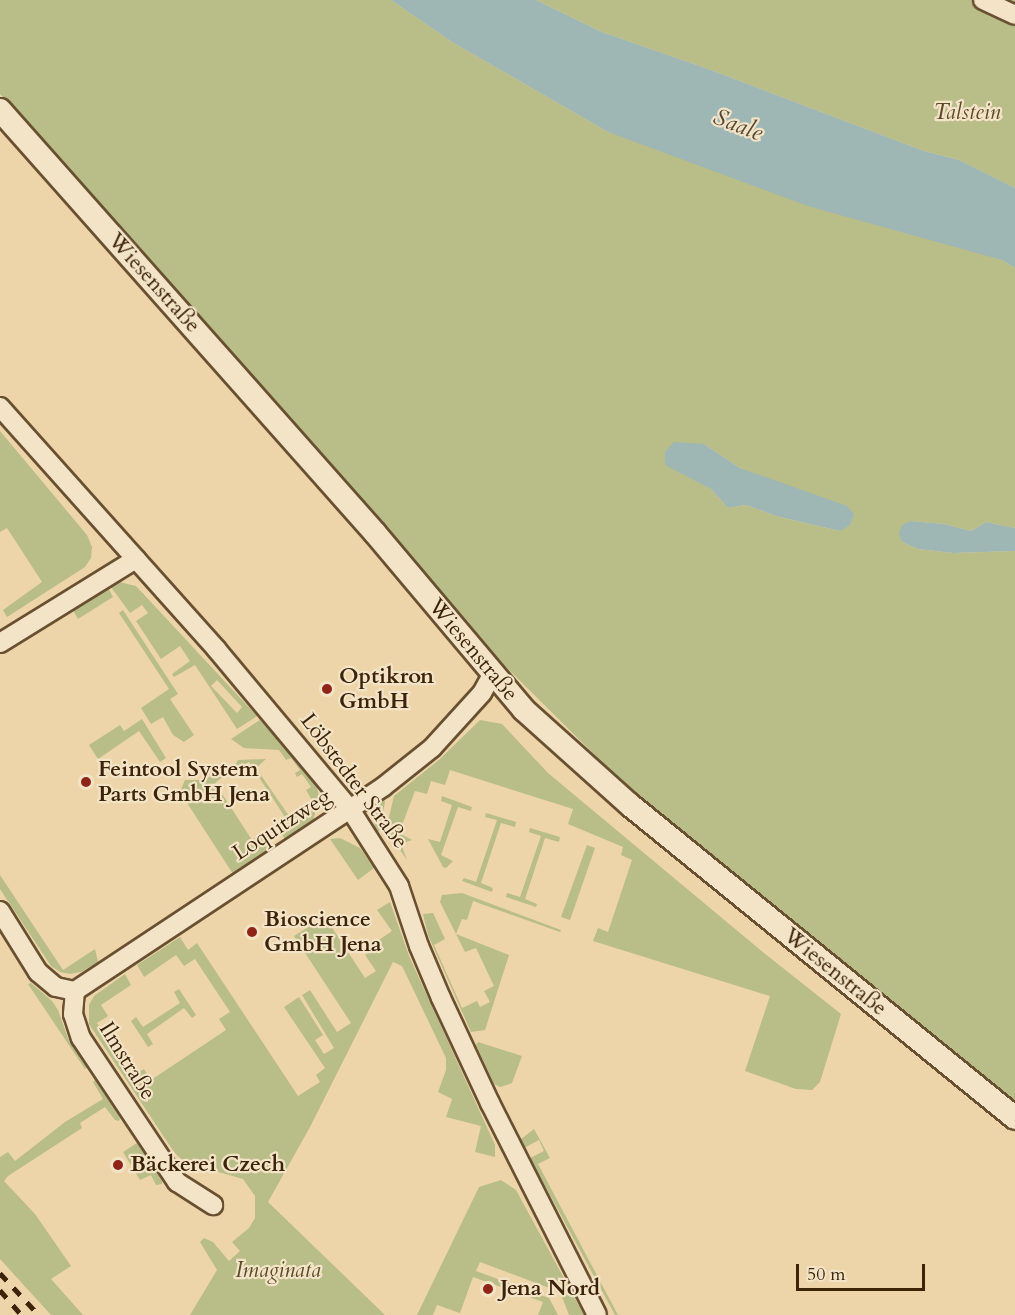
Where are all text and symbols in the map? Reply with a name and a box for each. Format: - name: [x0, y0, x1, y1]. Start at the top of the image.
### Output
- park label: Talstein: [934, 100, 1000, 126]
- water label: Saale: [709, 102, 767, 148]
- street label: Wiesenstraße: [102, 228, 206, 338]
- street label: Wiesenstraße: [423, 594, 523, 706]
- place label: Optikron GmbH: [339, 663, 434, 714]
- marker: Optikron GmbH: [320, 682, 334, 696]
- street label: Löbstedter Straße: [295, 708, 413, 854]
- place label: Feintool System Parts GmbH Jena: [98, 756, 270, 807]
- marker: Feintool System Parts GmbH Jena: [79, 775, 93, 789]
- street label: Loquitzweg: [228, 783, 336, 867]
- place label: Bioscience GmbH Jena: [264, 906, 382, 957]
- street label: Wiesenstraße: [778, 922, 892, 1022]
- marker: Bioscience GmbH Jena: [245, 925, 259, 939]
- street label: Ilmstraße: [93, 1017, 161, 1105]
- place label: Bäckerei Czech: [130, 1152, 285, 1178]
- marker: Bäckerei Czech: [111, 1158, 125, 1172]
- scale bar: [799, 1252, 928, 1290]
- park label: Imaginata: [235, 1258, 321, 1284]
- text: 50 m: [807, 1262, 846, 1287]
- place label: Jena Nord: [500, 1276, 600, 1302]
- marker: Jena Nord: [481, 1282, 495, 1296]

